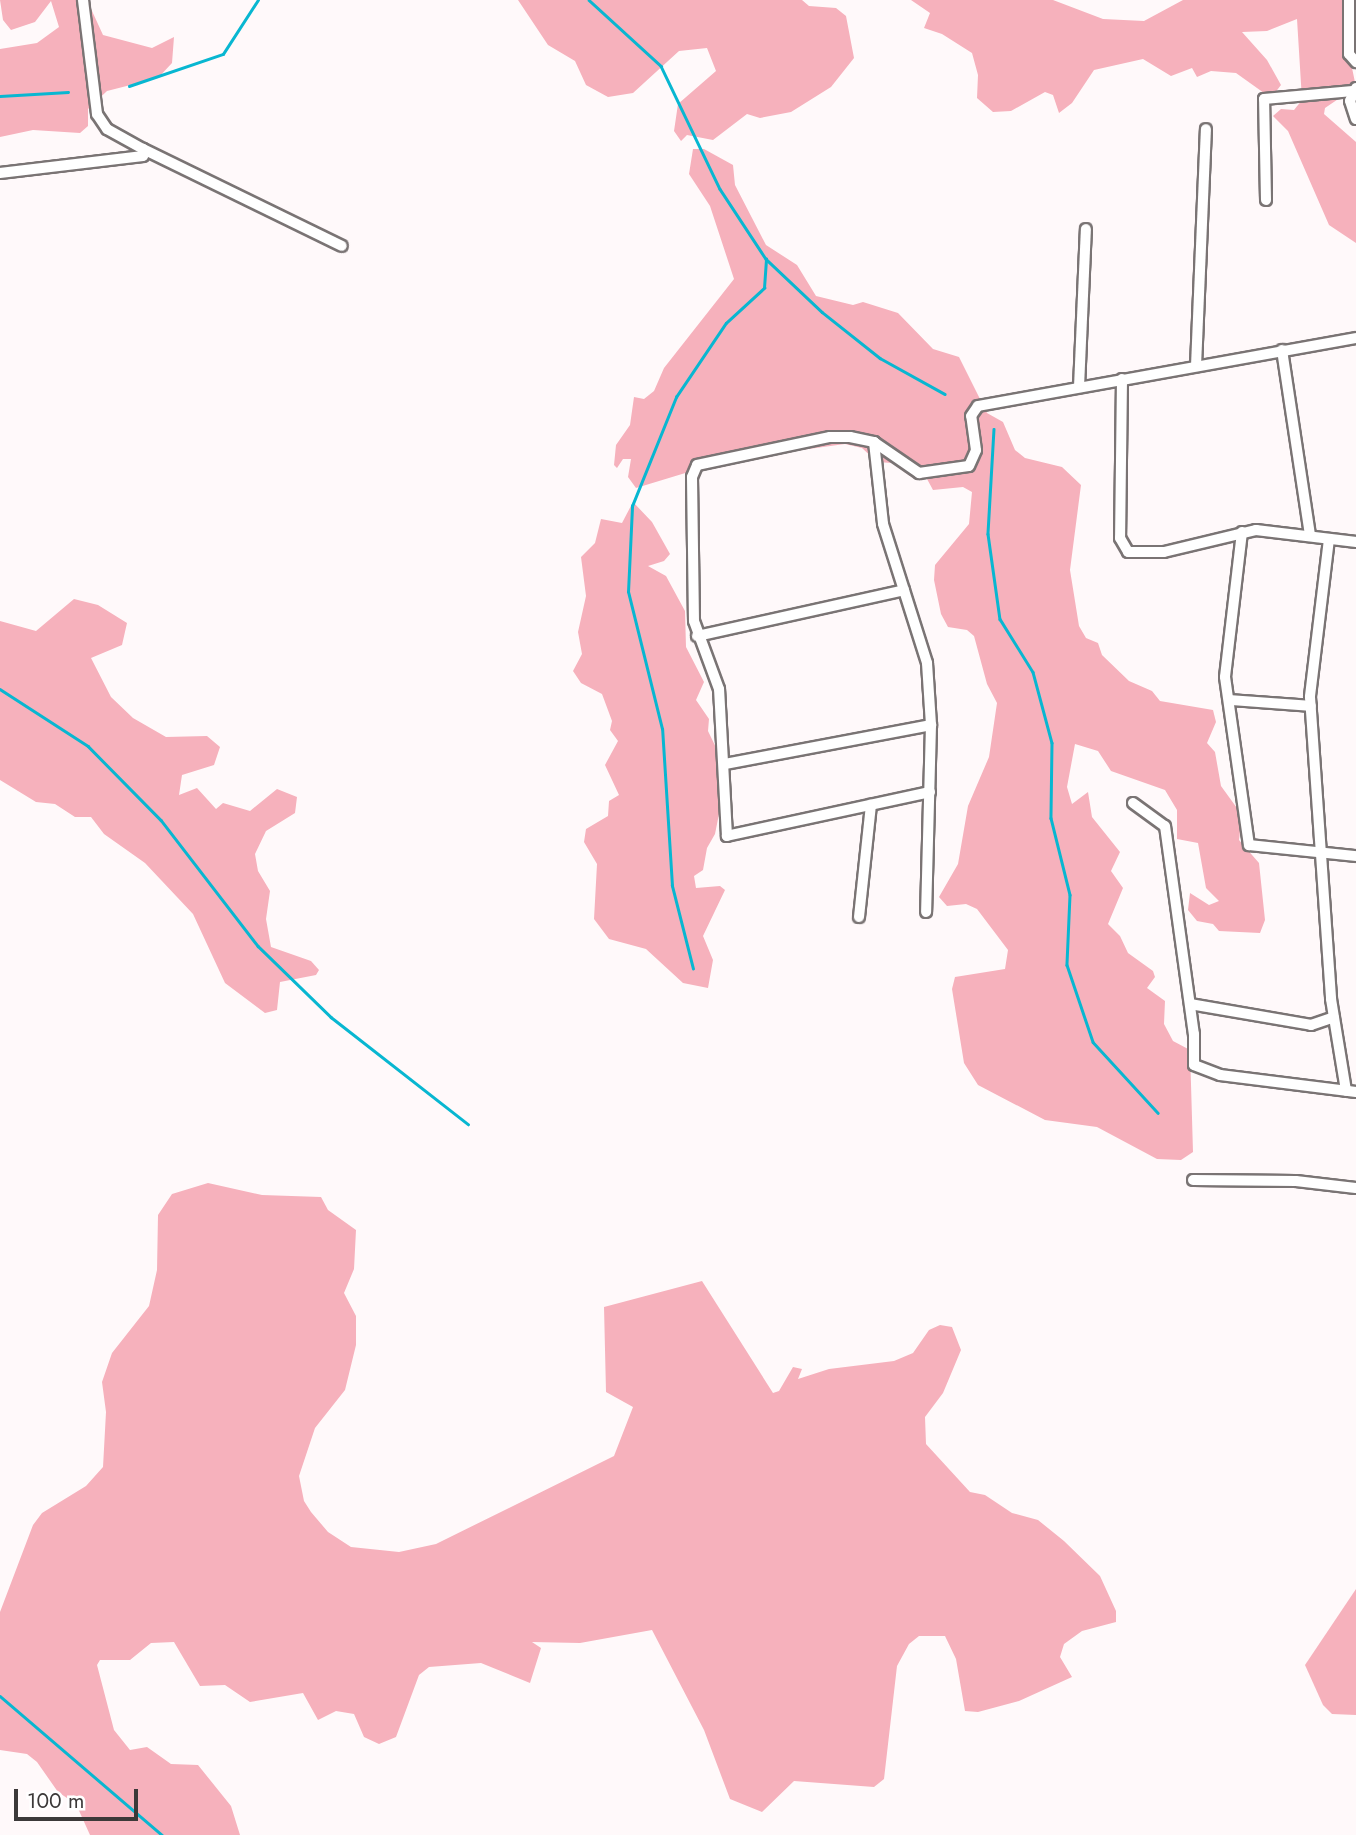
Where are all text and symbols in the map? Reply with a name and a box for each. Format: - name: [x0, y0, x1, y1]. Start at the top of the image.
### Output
- scale bar: [18, 1776, 142, 1820]
- text: 100 m: [27, 1786, 84, 1816]

